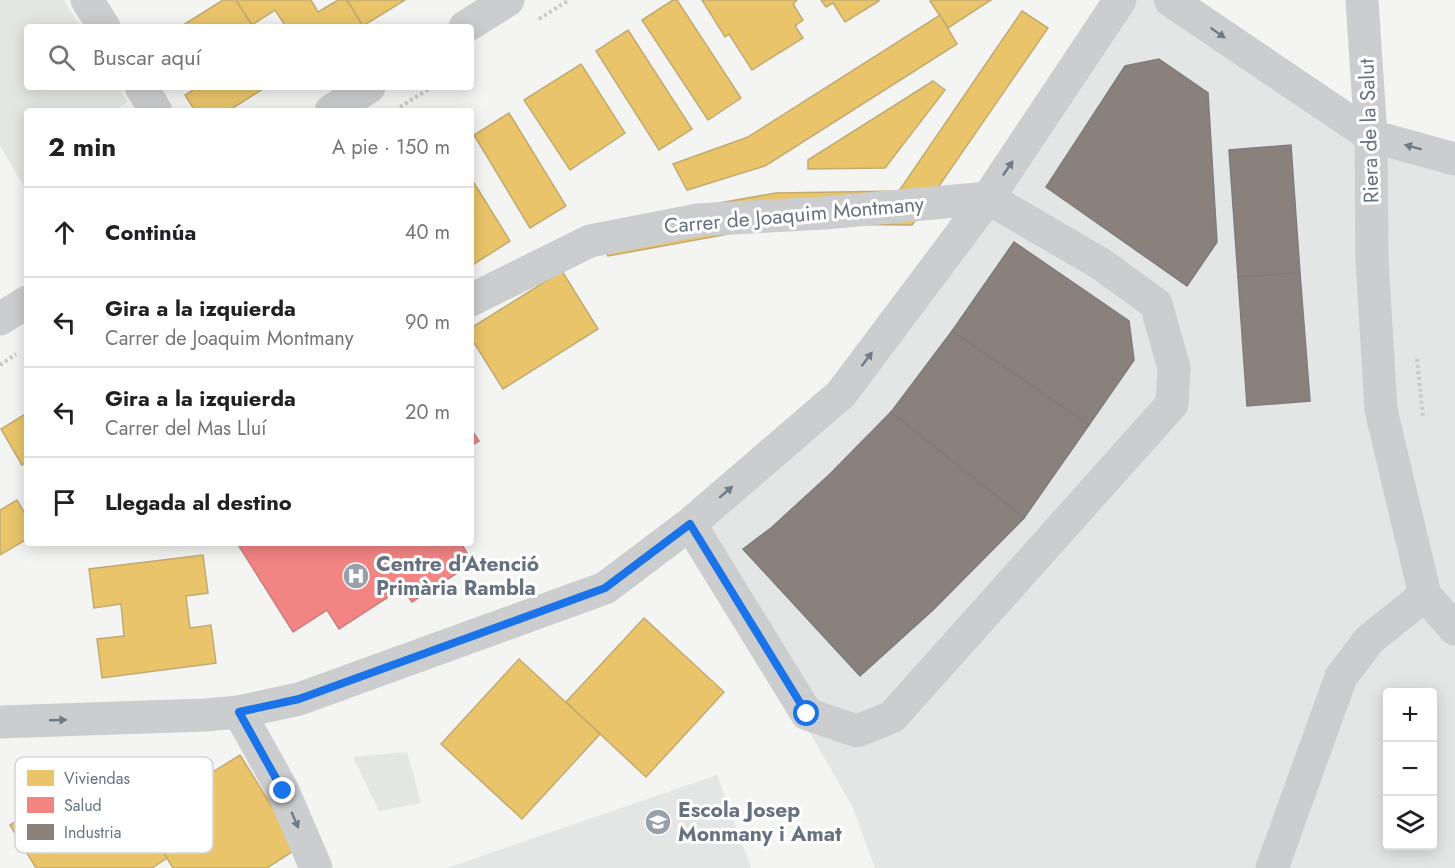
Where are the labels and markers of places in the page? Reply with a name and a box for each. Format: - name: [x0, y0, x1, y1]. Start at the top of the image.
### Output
- place label: Centre d'Atenció Primària Rambla: [376, 549, 539, 603]
- hospital icon: Centre d'Atenció Primària Rambla: [341, 561, 371, 591]
- place label: Escola Josep Monmany i Amat: [678, 795, 842, 849]
- school or university icon: Escola Josep Monmany i Amat: [643, 807, 673, 837]

